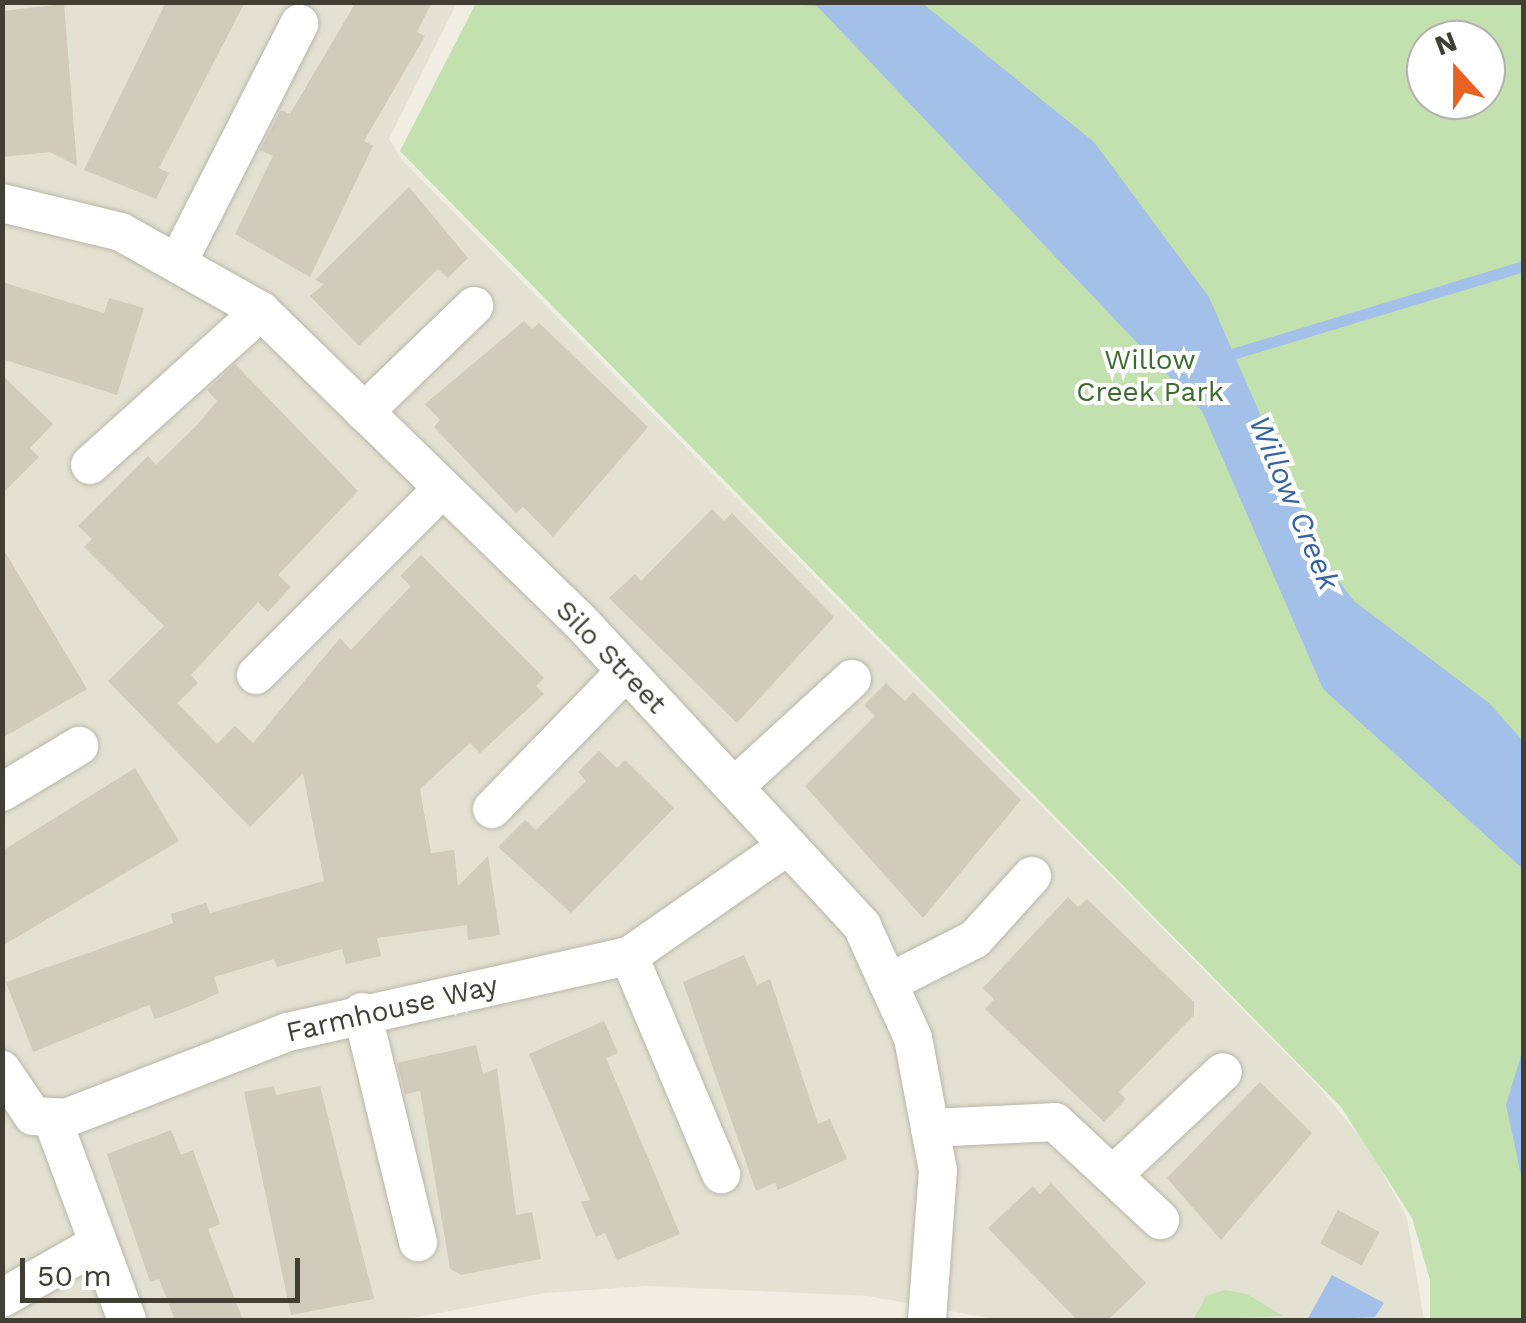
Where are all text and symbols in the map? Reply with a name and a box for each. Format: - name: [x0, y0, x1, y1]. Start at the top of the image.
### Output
- north arrow: [1406, 20, 1506, 120]
- text: N: [1430, 24, 1461, 63]
- park label: Willow Creek Park: [1076, 343, 1224, 409]
- water label: Willow Creek: [1241, 410, 1347, 596]
- street label: Silo Street: [549, 593, 673, 721]
- street label: Farmhouse Way: [283, 968, 501, 1050]
- scale bar: [25, 1238, 305, 1300]
- text: 50 m: [37, 1258, 112, 1293]

